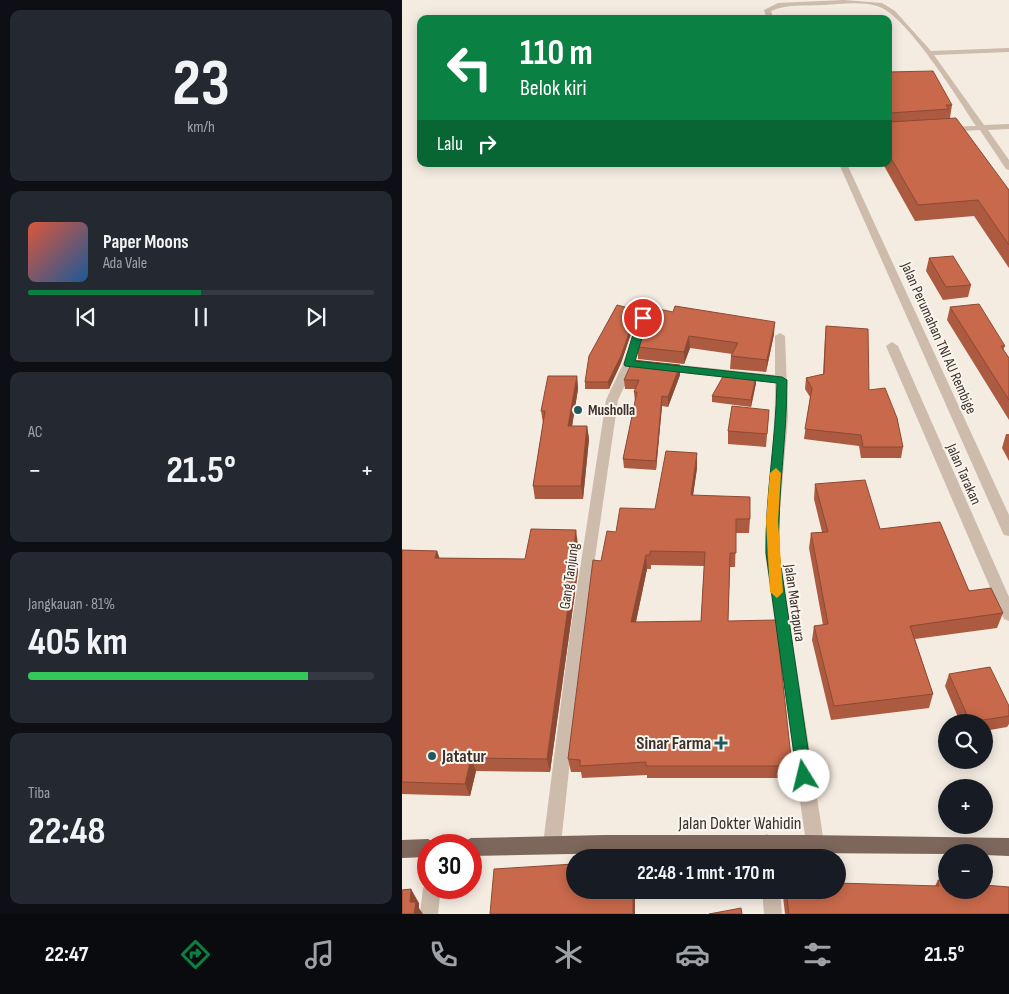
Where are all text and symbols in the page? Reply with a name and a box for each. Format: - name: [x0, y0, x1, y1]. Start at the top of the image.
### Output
- text: 110 m: [520, 32, 593, 75]
- icon: left: [437, 35, 502, 100]
- text: 23: [172, 46, 230, 124]
- text: Belok kiri: [520, 75, 587, 102]
- text: km/h: [187, 118, 215, 137]
- icon: right: [473, 130, 501, 158]
- text: Lalu: [437, 133, 463, 156]
- text: Paper Moons: [103, 231, 189, 254]
- text: Ada Vale: [103, 254, 147, 273]
- street label: Jalan Perumahan TNI AU Rembige: [896, 258, 981, 417]
- pin: [622, 297, 664, 339]
- icon: previous: [72, 303, 100, 331]
- icon: pause: [187, 303, 215, 331]
- icon: next: [302, 303, 330, 331]
- icon: arrive: [629, 304, 657, 332]
- place label: Musholla: [588, 401, 635, 420]
- marker: Musholla: [572, 404, 584, 416]
- text: AC: [28, 423, 42, 442]
- street label: Jalan Tarakan: [941, 440, 985, 508]
- text: 21.5°: [166, 448, 236, 493]
- text: −: [28, 454, 42, 487]
- text: +: [360, 454, 374, 487]
- street label: Gang Tanjung: [555, 542, 584, 610]
- street label: Jalan Martapura: [780, 562, 809, 643]
- text: Jangkauan · 81%: [28, 595, 115, 614]
- text: 405 km: [28, 620, 128, 665]
- map controls: [938, 714, 993, 899]
- button: search: [938, 714, 993, 769]
- place label: Sinar Farma: [636, 733, 711, 754]
- marker: Sinar Farma: [715, 737, 727, 749]
- place label: Jatatur: [441, 746, 486, 767]
- position arrow: [777, 749, 829, 801]
- marker: Jatatur: [426, 750, 438, 762]
- button: +: [938, 779, 993, 834]
- text: Tiba: [28, 784, 50, 803]
- text: 22:48: [28, 809, 105, 854]
- street label: Jalan Dokter Wahidin: [677, 813, 802, 834]
- speed limit sign: 30: [417, 834, 482, 899]
- button: −: [938, 844, 993, 899]
- text: 22:48 · 1 mnt · 170 m: [637, 862, 775, 885]
- icon: directions: [178, 937, 213, 972]
- icon: music: [302, 937, 337, 972]
- icon: phone: [426, 937, 461, 972]
- icon: climate: [551, 937, 586, 972]
- icon: car: [675, 937, 710, 972]
- icon: filters: [800, 937, 835, 972]
- text: 22:47: [45, 941, 88, 968]
- text: 21.5°: [924, 941, 964, 968]

